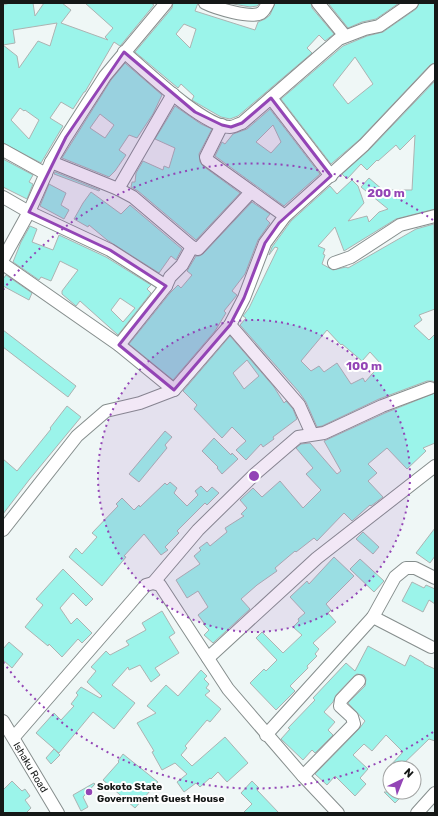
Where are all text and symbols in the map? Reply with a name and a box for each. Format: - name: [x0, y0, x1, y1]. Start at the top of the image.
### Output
- text: 200 m: [367, 186, 405, 200]
- text: 100 m: [346, 359, 382, 373]
- centre of rings: [247, 469, 261, 483]
- street label: Ishaku Road: [10, 740, 50, 795]
- north arrow: [382, 760, 422, 800]
- text: N: [401, 766, 416, 781]
- place label: Sokoto State Government Guest House: [97, 781, 224, 805]
- marker: Sokoto State Government Guest House: [84, 787, 94, 797]

